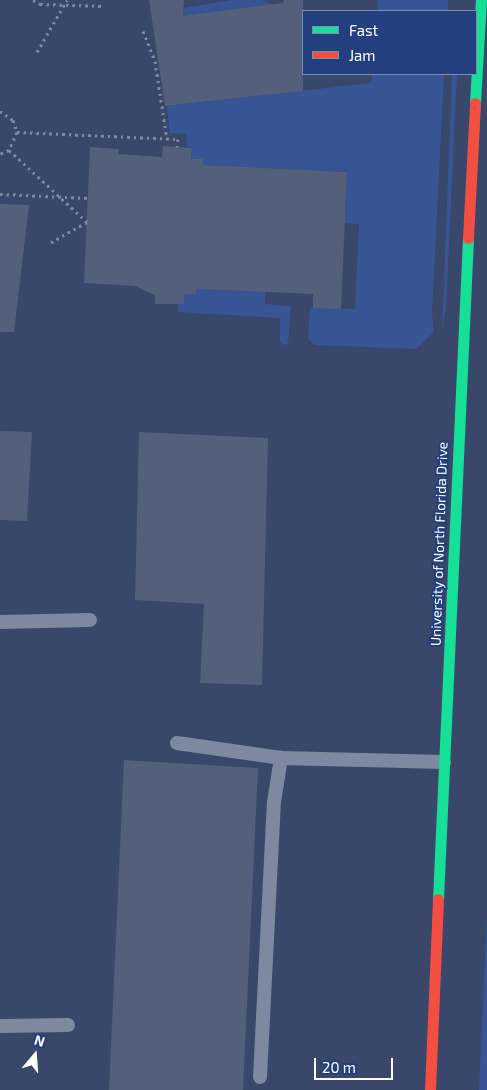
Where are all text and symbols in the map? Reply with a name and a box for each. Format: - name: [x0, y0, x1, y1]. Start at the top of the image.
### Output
- legend: [302, 10, 477, 75]
- text: Fast: [349, 21, 378, 39]
- text: Jam: [349, 46, 375, 64]
- street label: University of North Florida Drive: [427, 441, 451, 647]
- north arrow: [10, 1030, 60, 1080]
- text: N: [32, 1031, 47, 1050]
- scale bar: [317, 1048, 396, 1080]
- text: 20 m: [322, 1058, 356, 1076]

